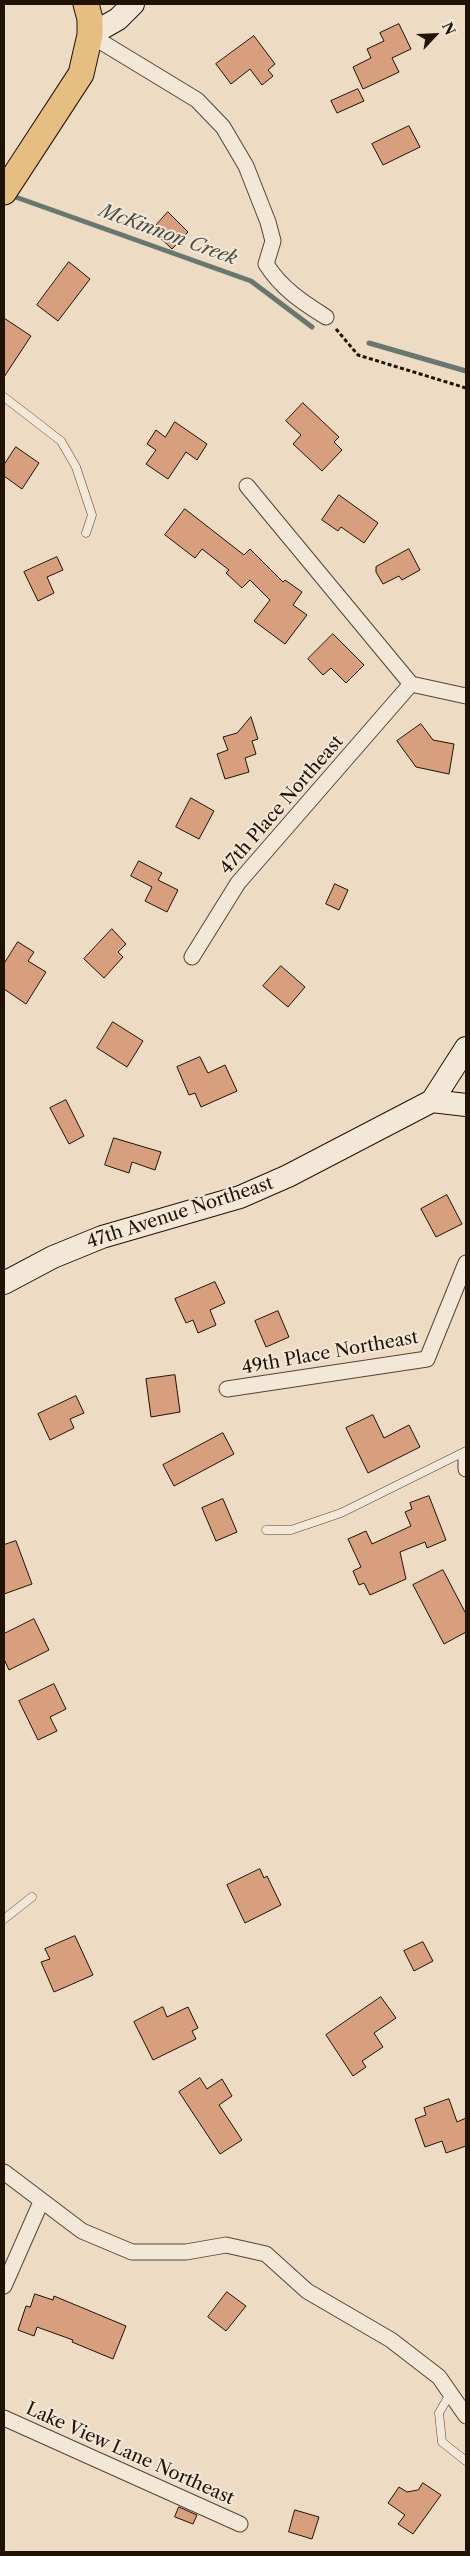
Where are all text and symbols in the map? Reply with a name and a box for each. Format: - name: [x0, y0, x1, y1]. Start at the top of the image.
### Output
- north arrow: [410, 10, 460, 60]
- text: N: [438, 19, 459, 38]
- water label: McKinnon Creek: [96, 200, 240, 270]
- street label: 47th Place Northeast: [216, 731, 348, 879]
- street label: 47th Avenue Northeast: [84, 1173, 276, 1253]
- street label: 49th Place Northeast: [240, 1327, 420, 1379]
- street label: Lake View Lane Northeast: [23, 2398, 237, 2510]

